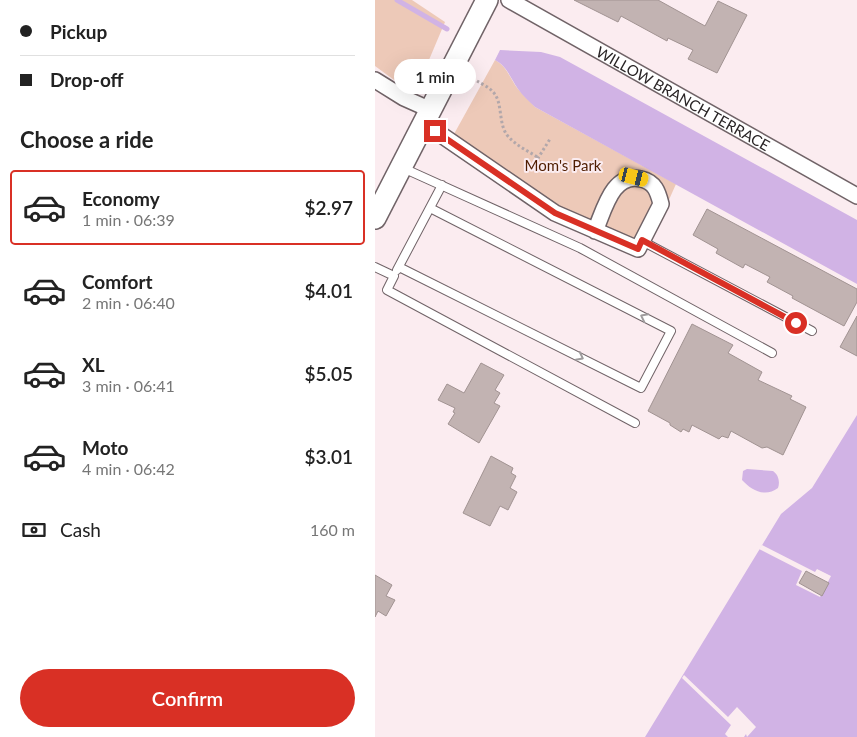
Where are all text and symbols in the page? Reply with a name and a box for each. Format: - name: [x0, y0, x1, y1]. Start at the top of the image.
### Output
- text: Pickup: [50, 20, 107, 43]
- street label: WILLOW BRANCH TERRACE: [593, 42, 773, 154]
- callout: 1 min: [394, 58, 476, 94]
- text: 1 min: [415, 67, 455, 86]
- text: Drop-off: [50, 68, 124, 91]
- route end: [424, 120, 446, 142]
- text: Choose a ride: [20, 126, 154, 153]
- park label: Mom's Park: [525, 156, 602, 174]
- car: [617, 166, 650, 188]
- icon: car: [22, 185, 67, 230]
- text: Economy: [82, 187, 160, 210]
- text: $2.97: [304, 196, 353, 219]
- text: 1 min · 06:39: [82, 210, 175, 229]
- icon: car: [22, 268, 67, 313]
- text: Comfort: [82, 270, 153, 293]
- text: $4.01: [304, 279, 353, 302]
- text: 2 min · 06:40: [82, 293, 175, 312]
- route start: [785, 312, 807, 334]
- one-way arrow: [640, 313, 649, 323]
- icon: car: [22, 351, 67, 396]
- one-way arrow: [575, 351, 584, 361]
- text: XL: [82, 353, 105, 376]
- text: $5.05: [304, 362, 353, 385]
- text: 3 min · 06:41: [82, 376, 175, 395]
- icon: car: [22, 434, 67, 479]
- text: Moto: [82, 436, 128, 459]
- text: $3.01: [304, 445, 353, 468]
- text: 4 min · 06:42: [82, 459, 175, 478]
- icon: cash: [20, 516, 48, 544]
- text: Cash: [60, 518, 101, 541]
- text: 160 m: [310, 520, 355, 539]
- button: Confirm: [20, 669, 355, 727]

